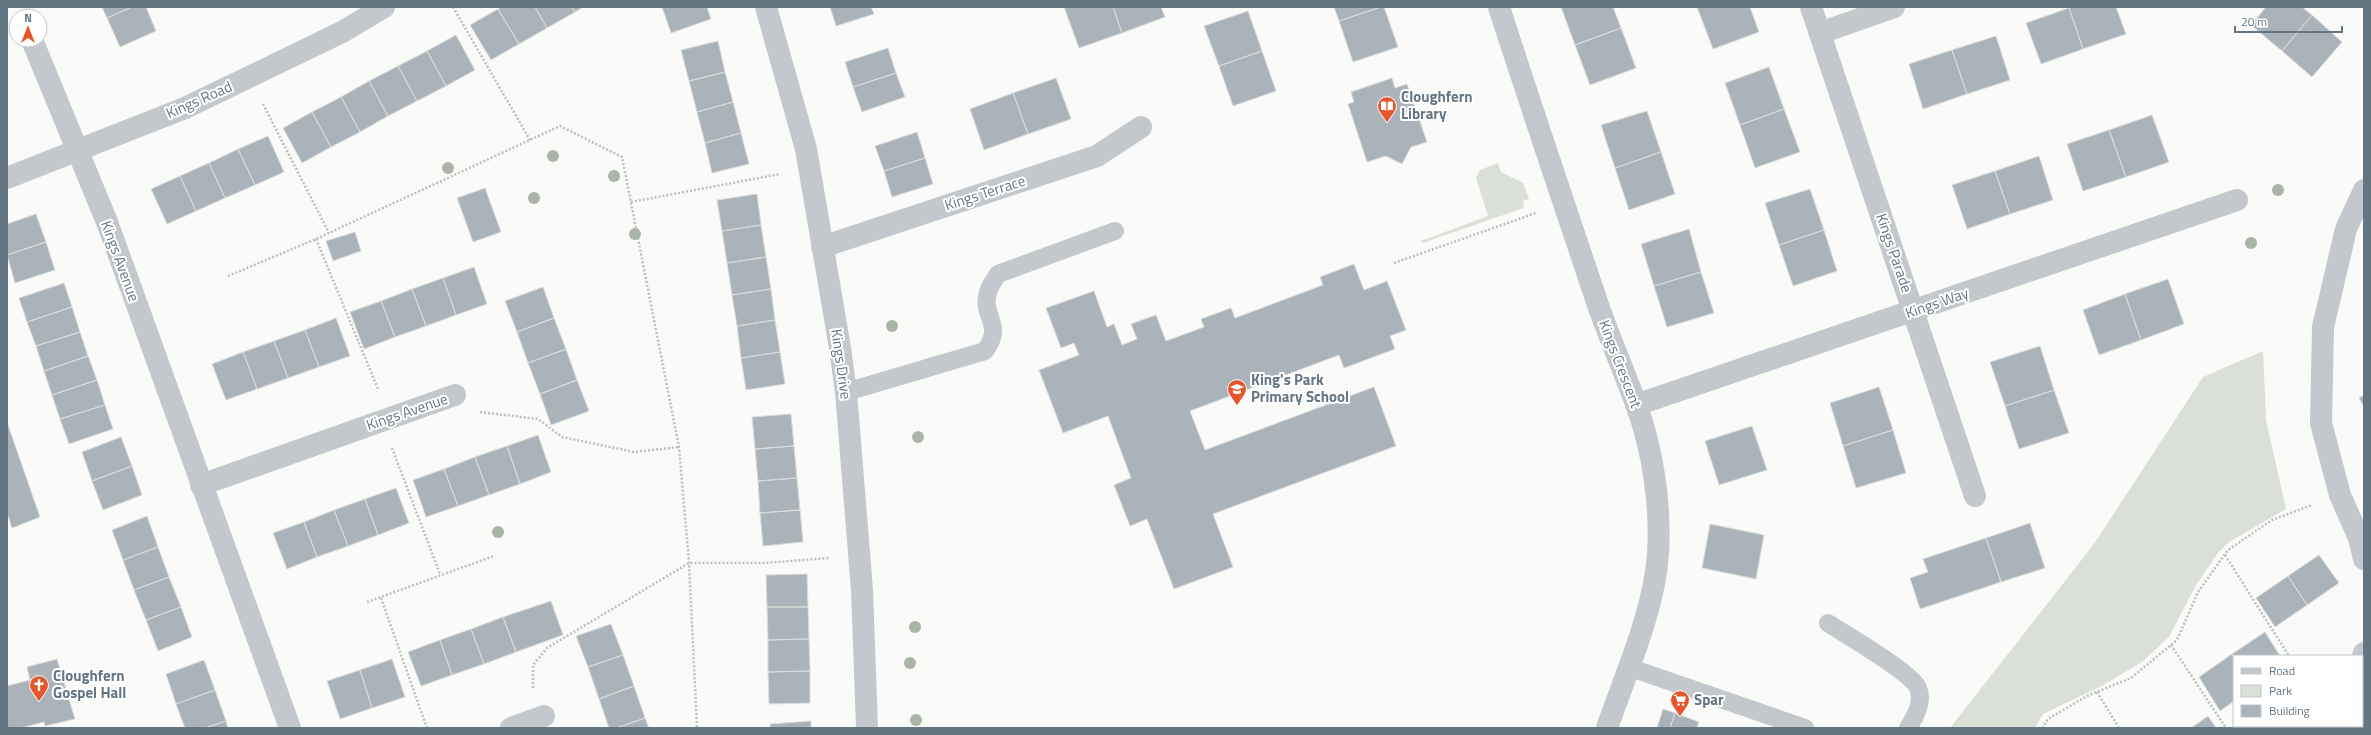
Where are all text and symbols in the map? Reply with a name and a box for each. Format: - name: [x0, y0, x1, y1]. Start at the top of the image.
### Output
- north arrow: [8, 8, 48, 48]
- scale bar: [2235, 8, 2342, 34]
- text: N: [24, 10, 32, 26]
- text: 20 m: [2241, 12, 2267, 31]
- street label: Kings Road: [162, 75, 236, 124]
- place label: Cloughfern Library: [1401, 85, 1473, 125]
- library icon: Cloughfern Library: [1376, 95, 1398, 123]
- street label: Kings Terrace: [941, 169, 1028, 216]
- street label: Kings Parade: [1870, 210, 1919, 296]
- street label: Kings Avenue: [95, 217, 146, 305]
- street label: Kings Way: [1902, 281, 1972, 324]
- street label: Kings Crescent: [1593, 316, 1648, 412]
- street label: Kings Drive: [825, 327, 858, 401]
- place label: King's Park Primary School: [1251, 368, 1349, 408]
- school or university icon: King's Park Primary School: [1226, 378, 1248, 406]
- street label: Kings Avenue: [363, 387, 451, 436]
- legend: [2233, 655, 2363, 727]
- text: Road: [2269, 661, 2295, 680]
- place label: Cloughfern Gospel Hall: [53, 664, 126, 704]
- church icon: Cloughfern Gospel Hall: [28, 674, 50, 702]
- text: Park: [2269, 681, 2292, 700]
- place label: Spar: [1694, 688, 1724, 711]
- supermarket icon: Spar: [1669, 689, 1691, 717]
- text: Building: [2269, 701, 2310, 720]

